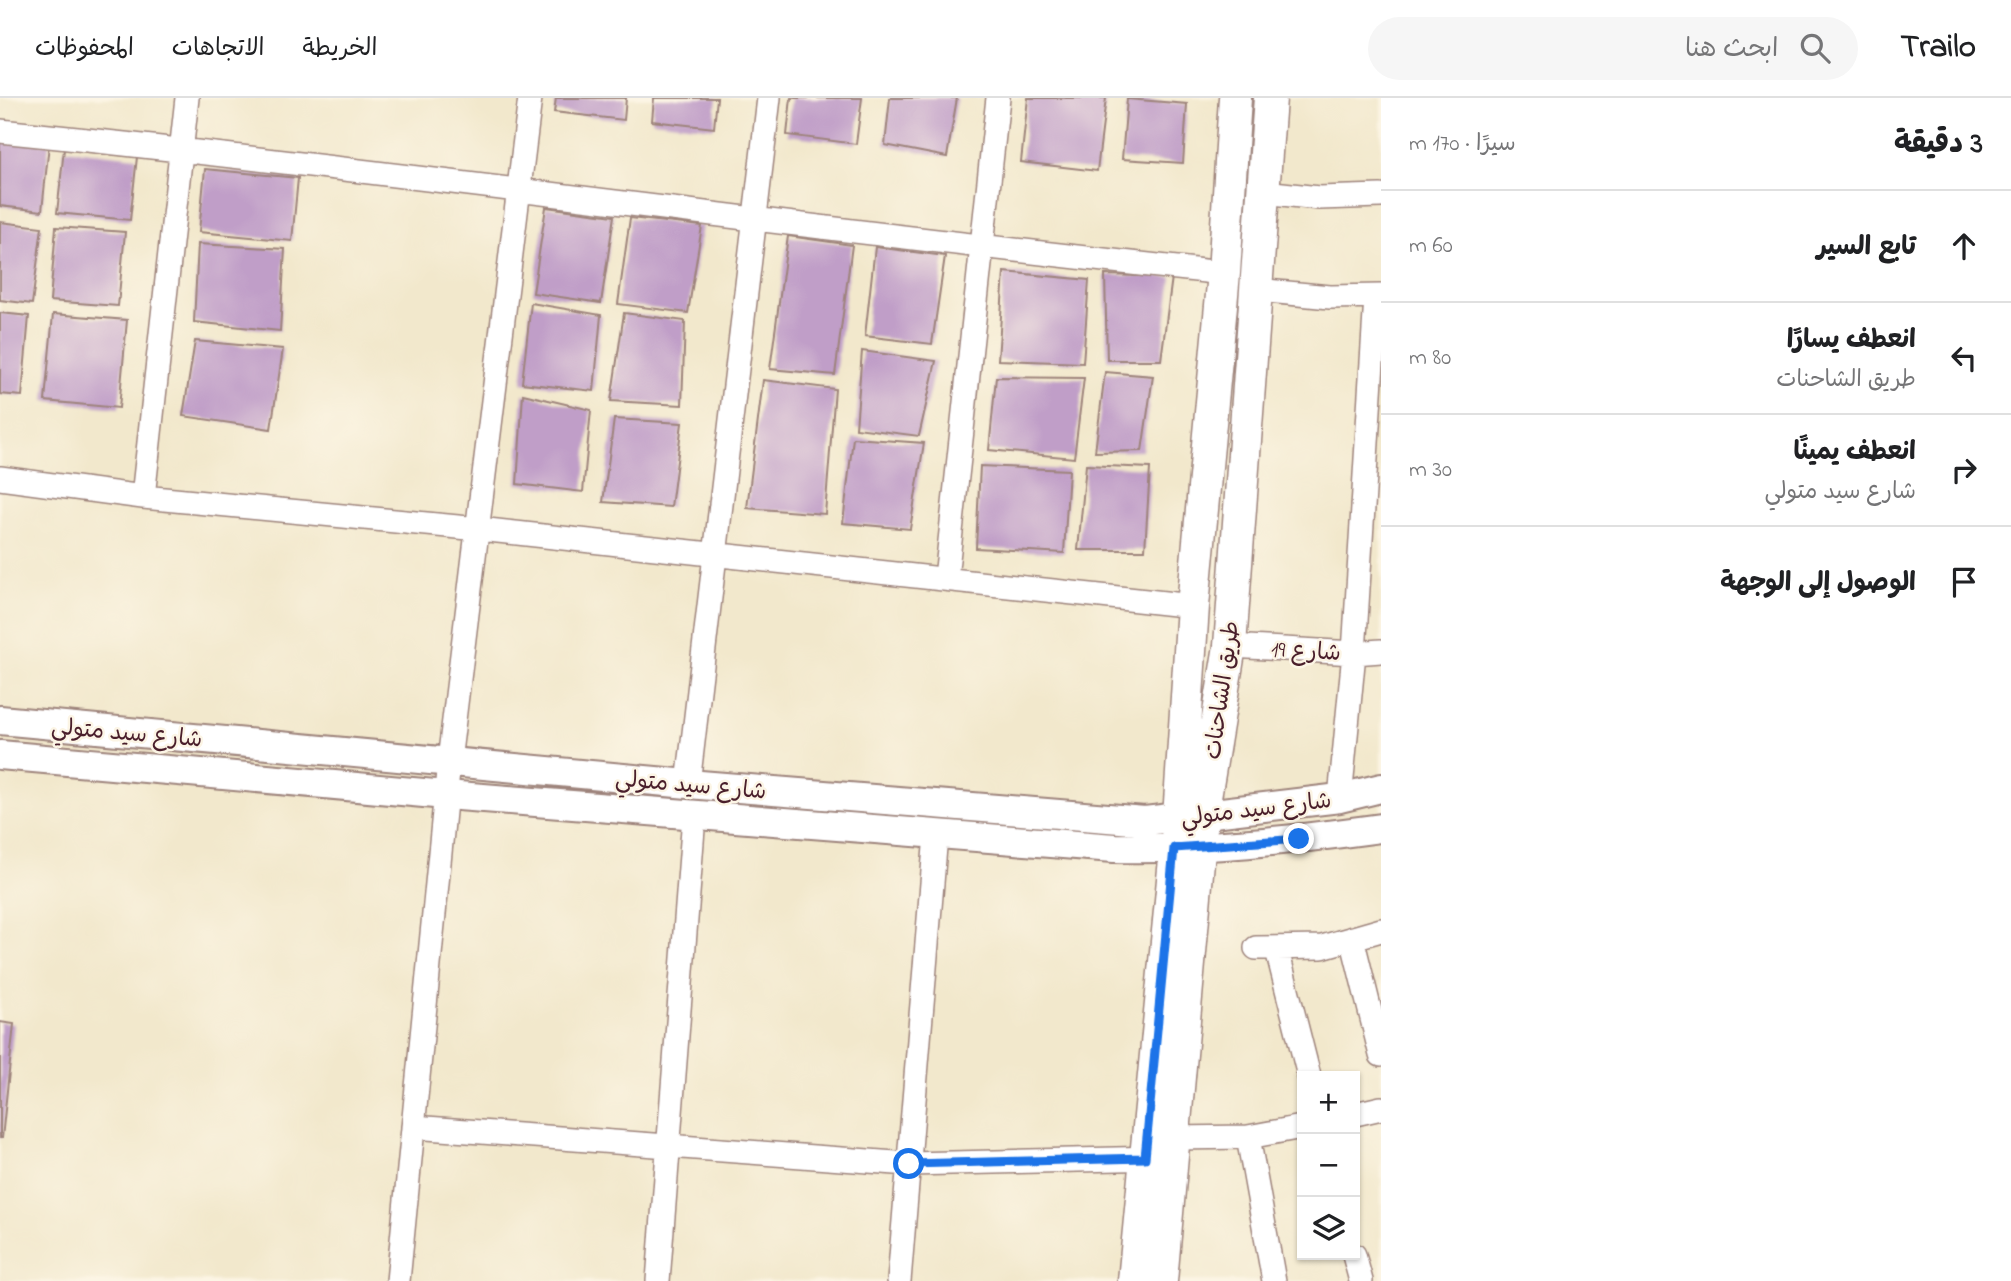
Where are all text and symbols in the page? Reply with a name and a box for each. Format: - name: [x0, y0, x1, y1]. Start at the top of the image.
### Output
- search box: [1368, 17, 1858, 80]
- text: Trailo: [1900, 24, 1976, 72]
- icon: search: [1796, 29, 1834, 67]
- text: ابحث هنا: [1685, 31, 1778, 69]
- text: المحفوظات: [35, 32, 134, 67]
- text: الاتجاهات: [172, 32, 265, 67]
- text: الخريطة: [303, 32, 377, 67]
- text: 3 دقيقة: [1894, 123, 1983, 167]
- text: سيرًا · 170 m: [1409, 128, 1516, 161]
- icon: ahead: [1945, 227, 1983, 265]
- text: تابع السير: [1817, 229, 1916, 267]
- text: 60 m: [1409, 230, 1453, 263]
- text: انعطف يسارًا: [1787, 322, 1916, 360]
- icon: left: [1945, 339, 1983, 377]
- text: 80 m: [1409, 342, 1451, 375]
- text: طريق الشاحنات: [1776, 364, 1916, 397]
- text: انعطف يمينًا: [1793, 434, 1916, 472]
- icon: right: [1945, 451, 1983, 489]
- text: 30 m: [1409, 454, 1452, 487]
- text: شارع سيد متولي: [1765, 476, 1916, 509]
- icon: arrive: [1945, 563, 1983, 601]
- text: الوصول إلى الوجهة: [1720, 565, 1916, 603]
- street label: طريق الشاحنات: [1197, 619, 1250, 762]
- street label: شارع 19: [1270, 634, 1342, 671]
- street label: شارع سيد متولي: [50, 711, 204, 760]
- street label: شارع سيد متولي: [614, 763, 768, 812]
- street label: شارع سيد متولي: [1179, 785, 1334, 838]
- route end: [1283, 823, 1314, 854]
- map controls: [1297, 1071, 1360, 1260]
- button: +: [1297, 1071, 1360, 1134]
- button: −: [1297, 1134, 1360, 1197]
- route start: [893, 1148, 924, 1179]
- button: layers: [1297, 1197, 1360, 1260]

